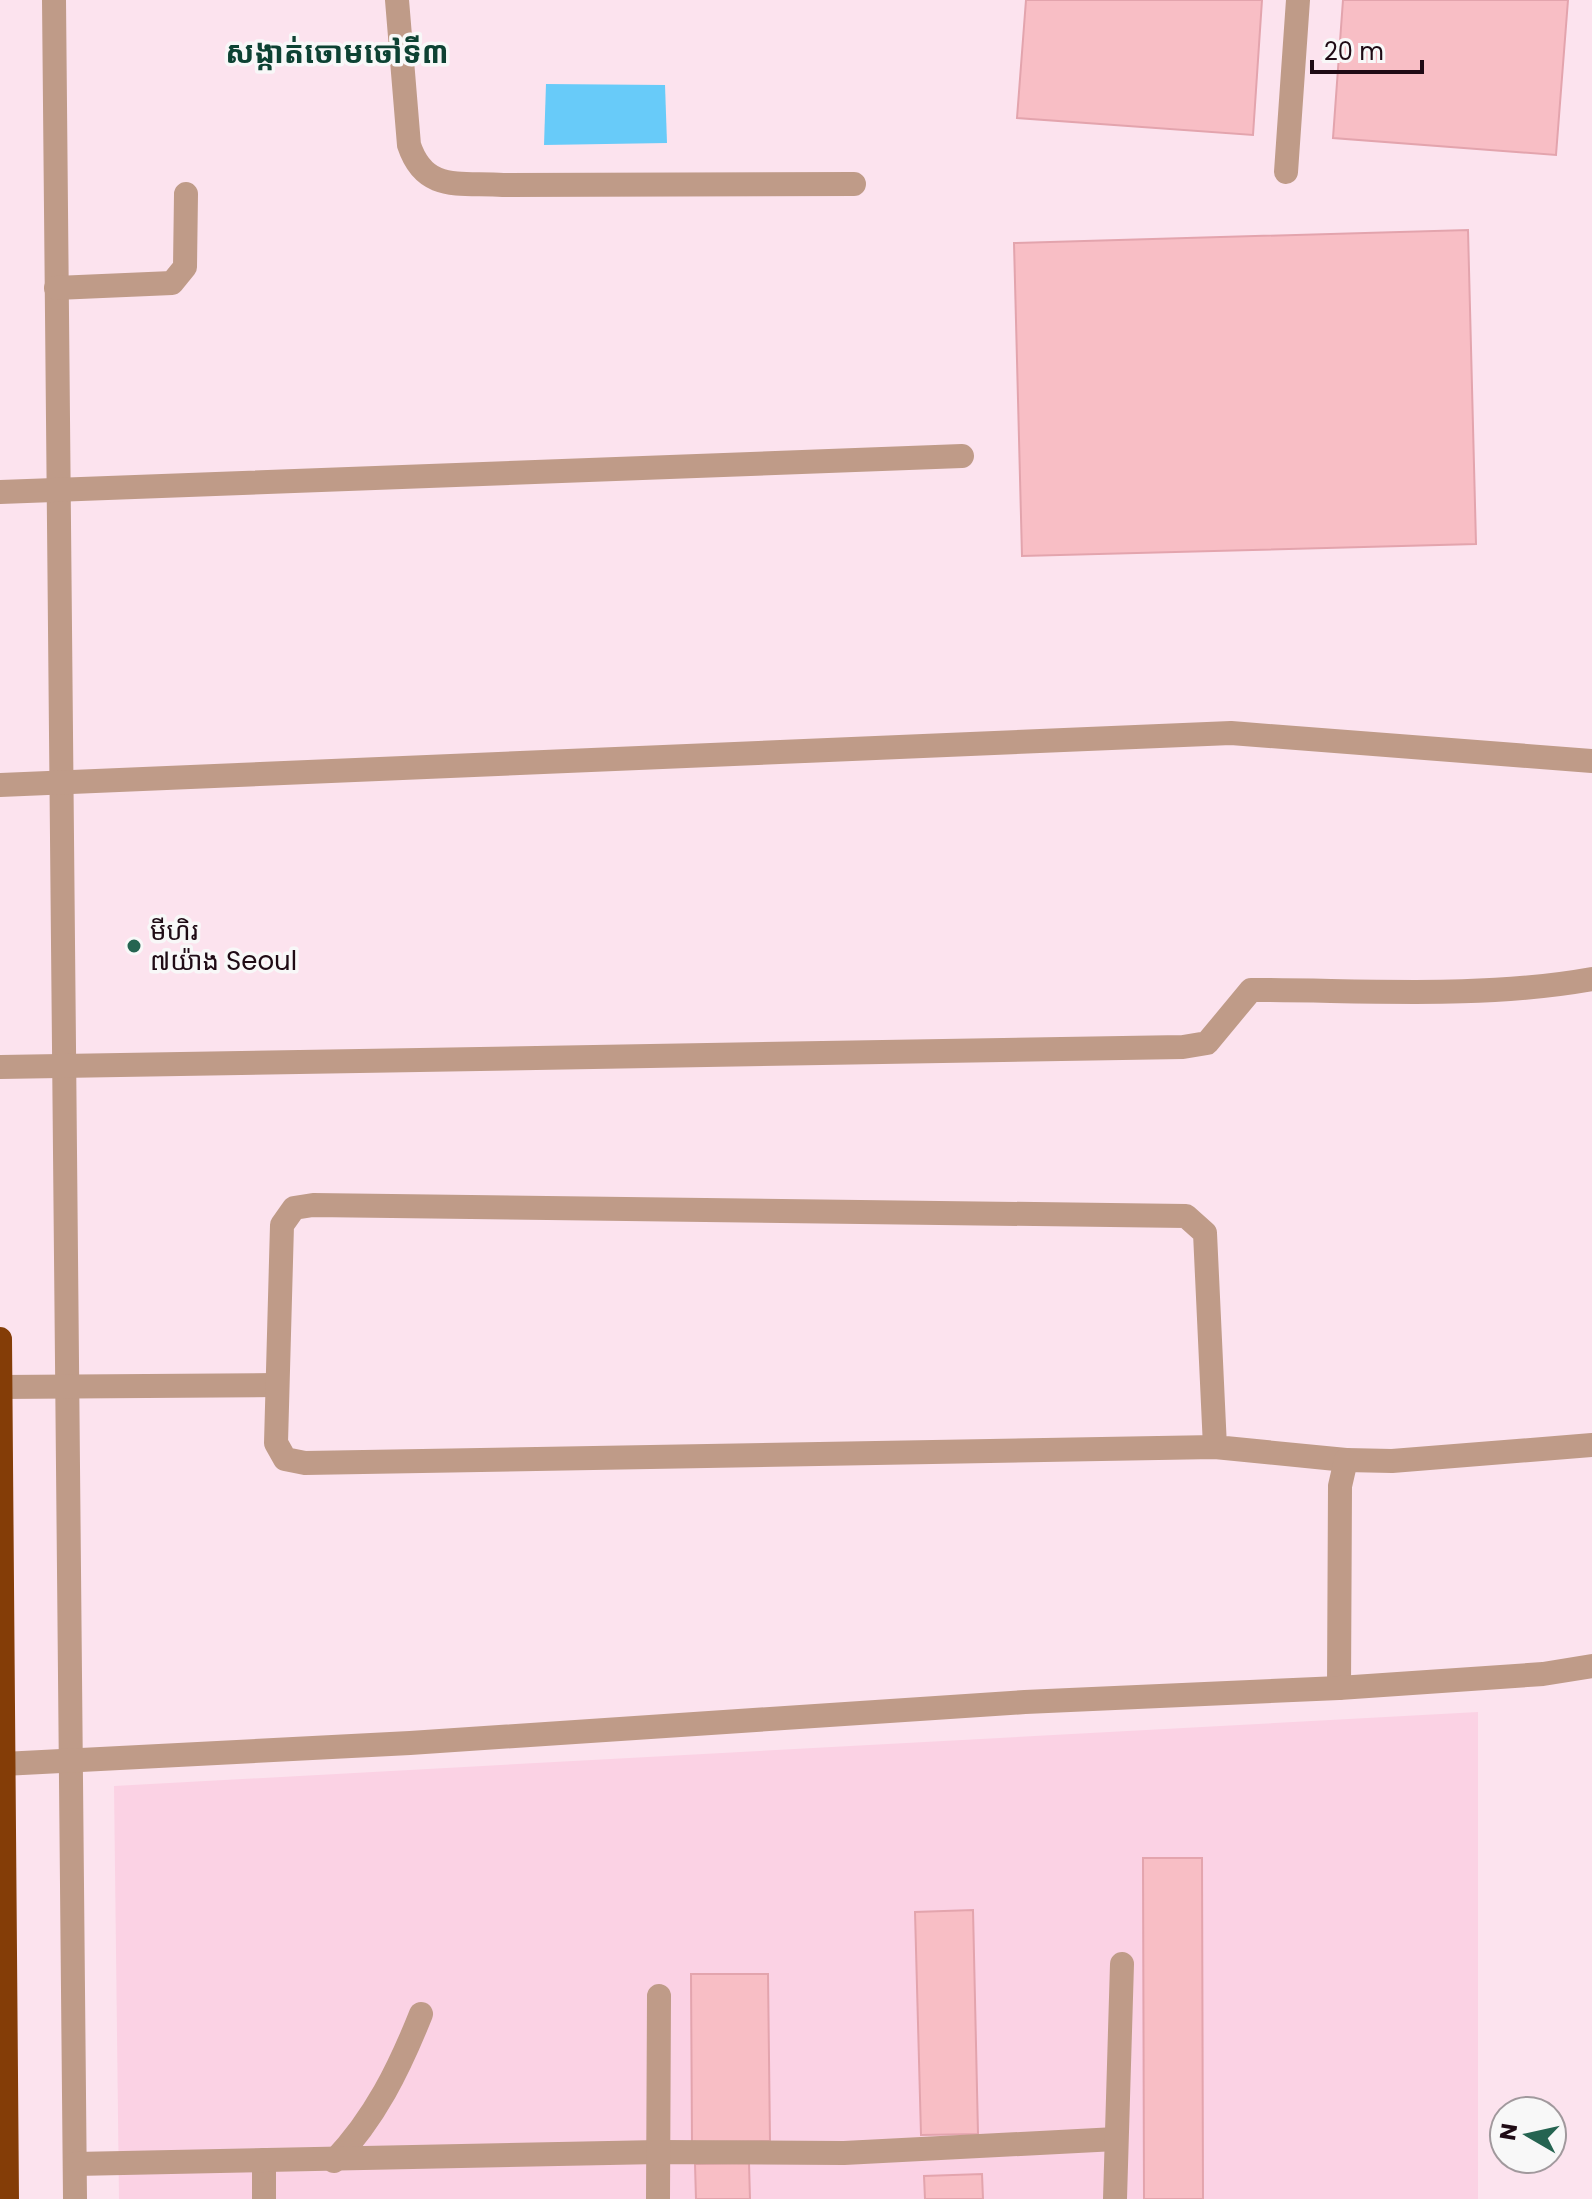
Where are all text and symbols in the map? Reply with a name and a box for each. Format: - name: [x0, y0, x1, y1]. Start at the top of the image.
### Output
- scale bar: [1312, 24, 1422, 74]
- district label: សង្កាត់ចោមចៅទី៣: [225, 31, 449, 74]
- text: 20 m: [1324, 35, 1384, 68]
- place label: មីហិរ ៧យ៉ាង Seoul: [150, 913, 297, 979]
- marker: មីហិរ ៧យ៉ាង Seoul: [125, 937, 143, 955]
- north arrow: [1488, 2095, 1568, 2175]
- text: N: [1492, 2121, 1525, 2143]

